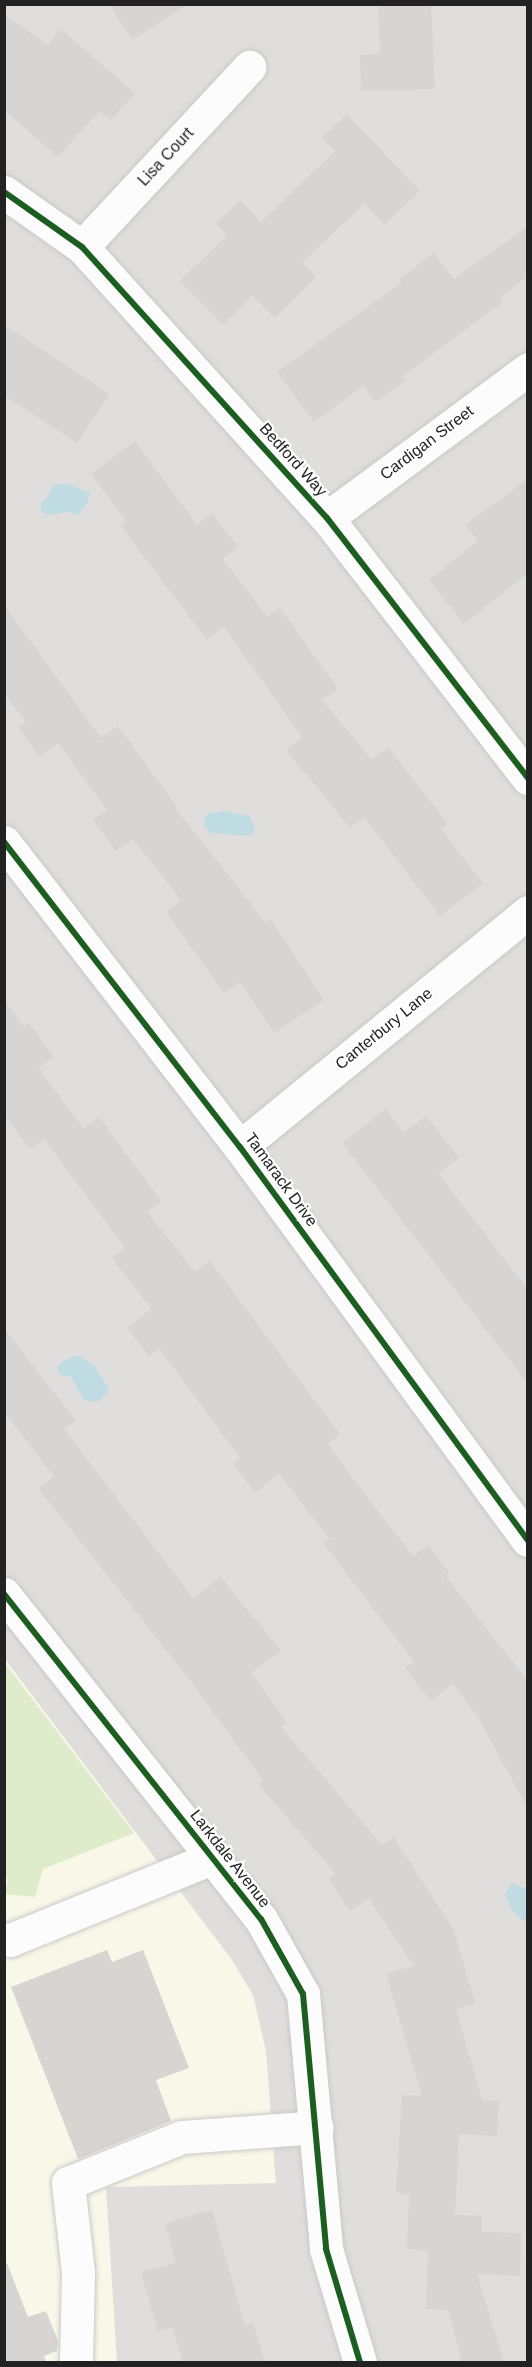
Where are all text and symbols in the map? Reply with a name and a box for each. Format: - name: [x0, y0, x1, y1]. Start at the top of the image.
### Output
- street label: Lisa Court: [134, 124, 198, 190]
- street label: Cardigan Street: [376, 402, 478, 484]
- street label: Bedford Way: [255, 419, 331, 501]
- street label: Canterbury Lane: [332, 984, 436, 1074]
- street label: Tamarack Drive: [241, 1129, 321, 1231]
- street label: Larkdale Avenue: [186, 1806, 274, 1912]

